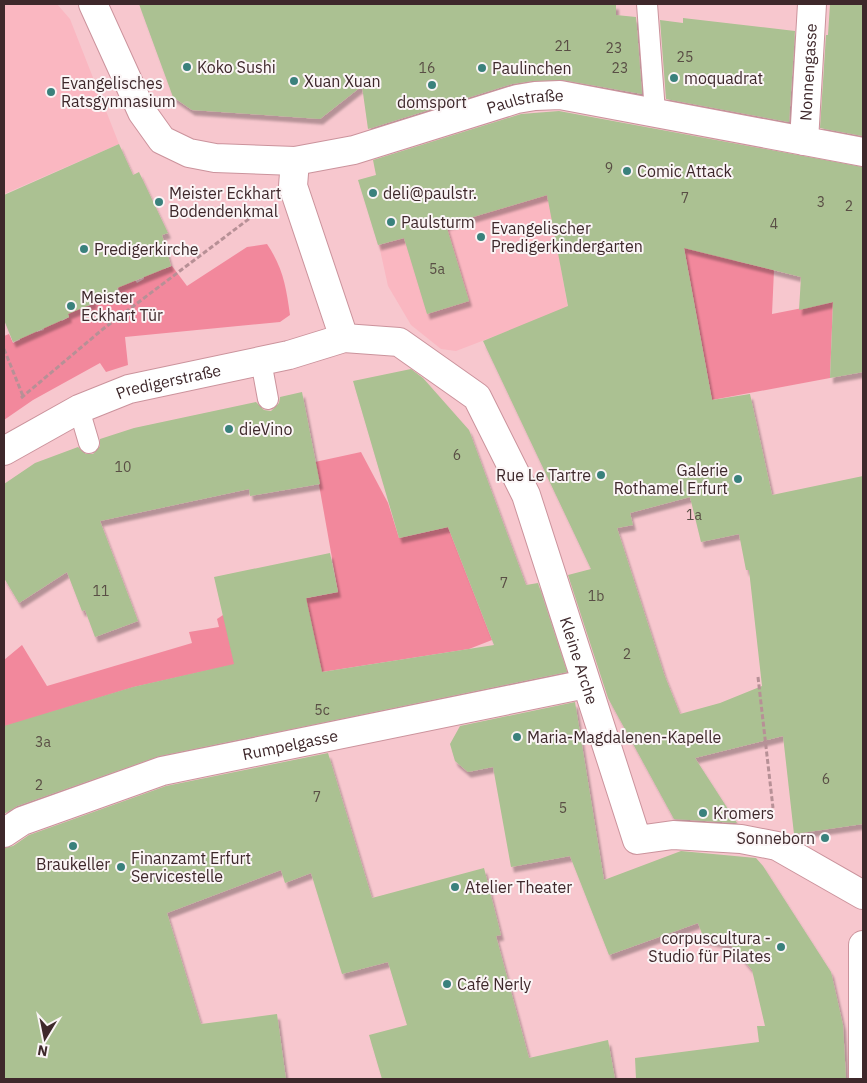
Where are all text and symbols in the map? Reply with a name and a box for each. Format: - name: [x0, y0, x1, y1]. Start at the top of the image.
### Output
- street label: Nonnengasse: [795, 23, 821, 121]
- house number: 21: [555, 37, 571, 55]
- house number: 23: [606, 39, 622, 57]
- house number: 25: [677, 48, 693, 66]
- place label: Koko Sushi: [197, 57, 276, 77]
- place label: Paulinchen: [492, 58, 572, 78]
- house number: 16: [419, 59, 435, 77]
- house number: 23: [612, 59, 628, 77]
- marker: Koko Sushi: [181, 61, 193, 73]
- marker: Paulinchen: [476, 62, 488, 74]
- place label: moquadrat: [684, 68, 763, 88]
- place label: Xuan Xuan: [304, 71, 381, 91]
- marker: moquadrat: [668, 72, 680, 84]
- place label: Evangelisches Ratsgymnasium: [61, 73, 176, 111]
- marker: Xuan Xuan: [288, 75, 300, 87]
- marker: domsport: [426, 79, 438, 91]
- street label: Paulstraße: [484, 85, 564, 118]
- marker: Evangelisches Ratsgymnasium: [45, 86, 57, 98]
- place label: domsport: [397, 92, 467, 112]
- house number: 9: [605, 159, 613, 177]
- place label: Comic Attack: [637, 161, 733, 181]
- marker: Comic Attack: [621, 165, 633, 177]
- place label: Meister Eckhart Bodendenkmal: [169, 183, 281, 221]
- place label: deli@paulstr.: [383, 183, 477, 203]
- marker: deli@paulstr.: [367, 187, 379, 199]
- house number: 7: [681, 189, 689, 207]
- house number: 3: [817, 193, 825, 211]
- marker: Meister Eckhart Bodendenkmal: [153, 196, 165, 208]
- house number: 2: [845, 197, 853, 215]
- place label: Paulsturm: [401, 212, 475, 232]
- house number: 4: [770, 215, 778, 233]
- marker: Paulsturm: [385, 216, 397, 228]
- place label: Evangelischer Predigerkindergarten: [491, 218, 643, 256]
- marker: Evangelischer Predigerkindergarten: [475, 231, 487, 243]
- place label: Predigerkirche: [94, 239, 199, 259]
- marker: Predigerkirche: [78, 243, 90, 255]
- house number: 5a: [429, 260, 445, 278]
- place label: Meister Eckhart Tür: [81, 287, 163, 325]
- marker: Meister Eckhart Tür: [65, 300, 77, 312]
- street label: Predigerstraße: [113, 360, 223, 403]
- place label: dieVino: [239, 419, 292, 439]
- marker: dieVino: [223, 423, 235, 435]
- house number: 6: [453, 446, 461, 464]
- house number: 10: [115, 458, 131, 476]
- place label: Galerie Rothamel Erfurt: [614, 460, 728, 498]
- place label: Rue Le Tartre: [496, 465, 591, 485]
- marker: Rue Le Tartre: [595, 469, 607, 481]
- marker: Galerie Rothamel Erfurt: [732, 473, 744, 485]
- house number: 1a: [686, 506, 702, 524]
- house number: 7: [500, 574, 508, 592]
- house number: 11: [93, 582, 109, 600]
- house number: 1b: [588, 587, 604, 605]
- street label: Kleine Arche: [556, 614, 603, 707]
- house number: 2: [623, 645, 631, 663]
- house number: 5c: [314, 701, 330, 719]
- street label: Rumpelgasse: [241, 725, 340, 764]
- place label: Maria-Magdalenen-Kapelle: [527, 727, 722, 747]
- marker: Maria-Magdalenen-Kapelle: [511, 731, 523, 743]
- house number: 3a: [35, 733, 51, 751]
- house number: 6: [822, 770, 830, 788]
- house number: 2: [35, 776, 43, 794]
- house number: 7: [313, 788, 321, 806]
- house number: 5: [559, 799, 567, 817]
- place label: Kromers: [713, 803, 774, 823]
- marker: Kromers: [697, 807, 709, 819]
- place label: Sonneborn: [737, 828, 815, 848]
- marker: Sonneborn: [819, 832, 831, 844]
- marker: Braukeller: [67, 840, 79, 852]
- place label: Finanzamt Erfurt Servicestelle: [131, 848, 251, 886]
- place label: Braukeller: [36, 854, 110, 874]
- marker: Finanzamt Erfurt Servicestelle: [115, 861, 127, 873]
- place label: Atelier Theater: [465, 877, 572, 897]
- marker: Atelier Theater: [449, 881, 461, 893]
- place label: corpuscultura - Studio für Pilates: [648, 928, 771, 966]
- marker: corpuscultura - Studio für Pilates: [775, 941, 787, 953]
- place label: Café Nerly: [457, 974, 531, 994]
- marker: Café Nerly: [441, 978, 453, 990]
- north arrow: [20, 1013, 70, 1063]
- text: N: [36, 1041, 49, 1061]

